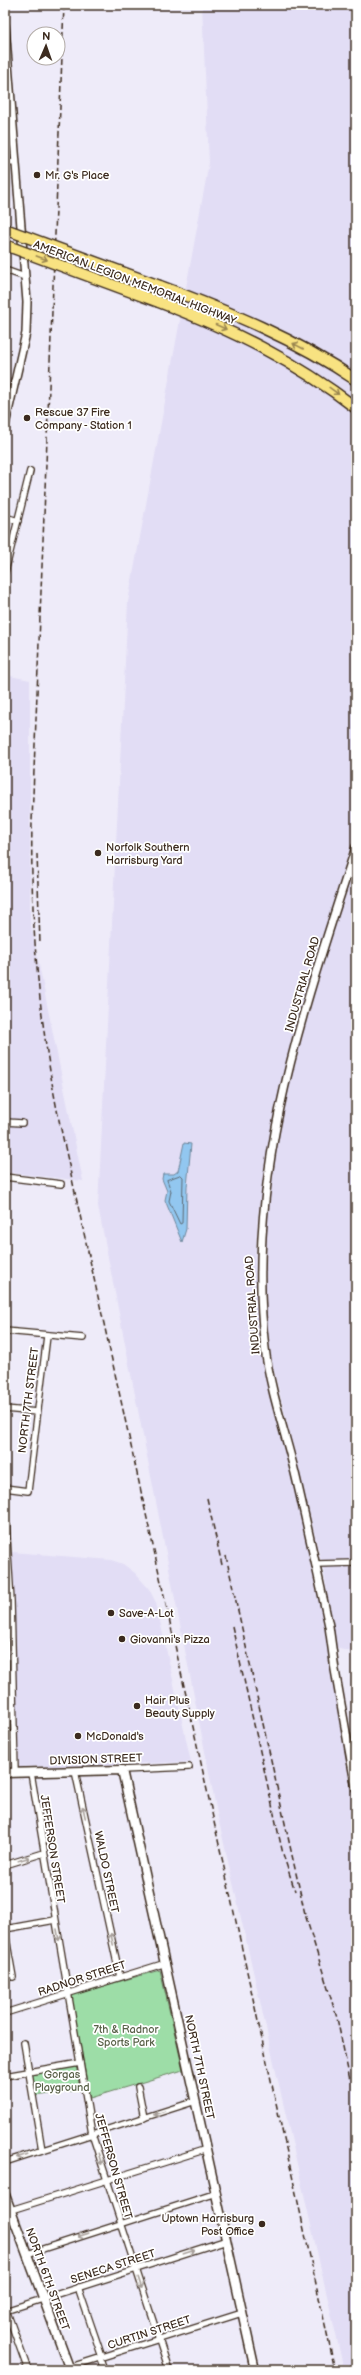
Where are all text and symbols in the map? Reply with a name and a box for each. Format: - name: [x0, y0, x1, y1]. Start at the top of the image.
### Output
- north arrow: [26, 26, 66, 66]
- text: N: [42, 30, 51, 43]
- place label: Mr. G's Place: [45, 169, 110, 182]
- marker: Mr. G's Place: [32, 170, 42, 180]
- street label: AMERICAN LEGION MEMORIAL HIGHWAY: [32, 238, 239, 327]
- one-way arrow: [35, 255, 47, 263]
- one-way arrow: [215, 324, 227, 331]
- one-way arrow: [292, 342, 304, 349]
- one-way arrow: [328, 387, 339, 395]
- place label: Rescue 37 Fire Company - Station 1: [35, 406, 132, 432]
- marker: Rescue 37 Fire Company - Station 1: [22, 413, 32, 423]
- place label: Norfolk Southern Harrisburg Yard: [106, 841, 189, 867]
- marker: Norfolk Southern Harrisburg Yard: [93, 848, 103, 858]
- street label: INDUSTRIAL ROAD: [283, 935, 322, 1033]
- street label: INDUSTRIAL ROAD: [243, 1255, 262, 1355]
- street label: NORTH 7TH STREET: [16, 1346, 41, 1454]
- place label: Save-A-Lot: [119, 1607, 174, 1620]
- marker: Save-A-Lot: [106, 1608, 116, 1618]
- place label: Giovanni's Pizza: [130, 1633, 210, 1646]
- marker: Giovanni's Pizza: [117, 1634, 127, 1644]
- place label: Hair Plus Beauty Supply: [145, 1694, 215, 1720]
- marker: Hair Plus Beauty Supply: [132, 1701, 142, 1711]
- place label: McDonald's: [86, 1730, 144, 1743]
- marker: McDonald's: [73, 1731, 83, 1741]
- street label: DIVISION STREET: [49, 1751, 143, 1768]
- street label: JEFFERSON STREET: [38, 1794, 68, 1905]
- one-way arrow: [79, 1806, 87, 1819]
- street label: WALDO STREET: [91, 1830, 122, 1915]
- one-way arrow: [18, 1855, 31, 1862]
- one-way arrow: [54, 1929, 62, 1942]
- one-way arrow: [107, 1933, 115, 1946]
- street label: RADNOR STREET: [36, 1958, 128, 1999]
- street label: NORTH 7TH STREET: [182, 2014, 217, 2121]
- park label: 7th & Radnor Sports Park: [94, 2023, 159, 2049]
- park label: Gorgas Playground: [34, 2068, 90, 2094]
- one-way arrow: [153, 2110, 166, 2117]
- street label: JEFFERSON STREET: [92, 2112, 135, 2221]
- one-way arrow: [16, 2153, 28, 2161]
- one-way arrow: [97, 2153, 104, 2166]
- place label: Uptown Harrisburg Post Office: [161, 2212, 254, 2238]
- marker: Uptown Harrisburg Post Office: [257, 2219, 267, 2229]
- street label: NORTH 6TH STREET: [23, 2226, 72, 2333]
- one-way arrow: [78, 2232, 90, 2240]
- street label: SENECA STREET: [69, 2246, 158, 2286]
- one-way arrow: [182, 2248, 195, 2255]
- one-way arrow: [137, 2276, 144, 2289]
- street label: CURTIN STREET: [106, 2313, 193, 2352]

